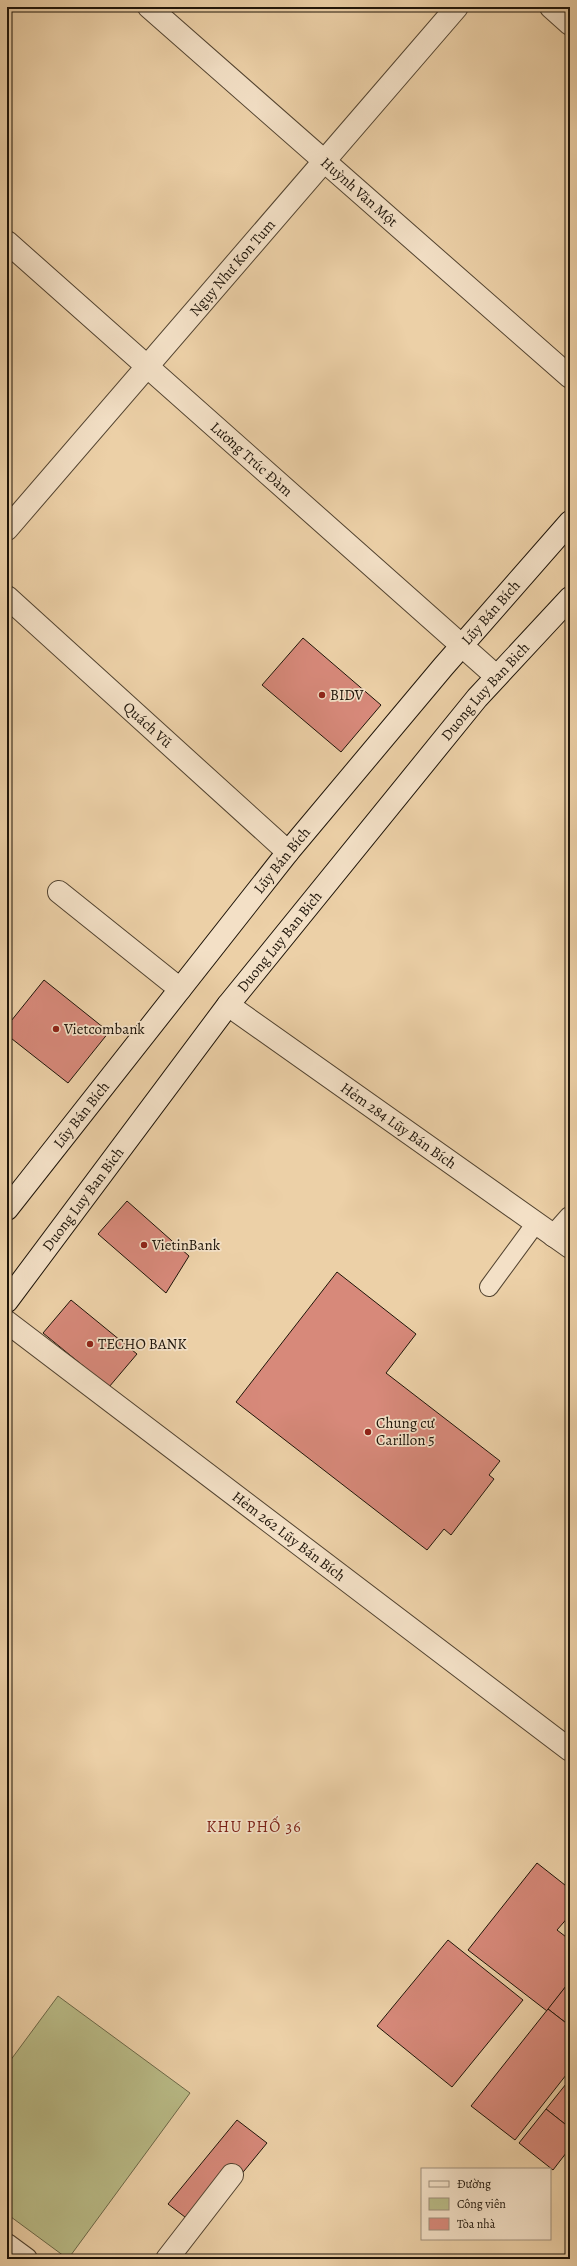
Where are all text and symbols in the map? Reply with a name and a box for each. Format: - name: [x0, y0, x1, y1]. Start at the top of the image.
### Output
- street label: Huỳnh Văn Một: [317, 153, 402, 231]
- street label: Ngụy Như Kon Tum: [185, 215, 280, 320]
- street label: Lương Trúc Đàm: [206, 417, 297, 501]
- street label: Lũy Bán Bích: [457, 576, 525, 649]
- street label: Duong Luy Ban Bich: [436, 638, 534, 745]
- place label: BIDV: [330, 685, 364, 705]
- marker: BIDV: [317, 690, 327, 700]
- street label: Quách Vũ: [119, 697, 177, 753]
- street label: Lũy Bán Bích: [249, 823, 315, 898]
- street label: Duong Luy Ban Bich: [232, 887, 327, 996]
- place label: Vietcombank: [63, 1019, 145, 1039]
- marker: Vietcombank: [51, 1024, 61, 1034]
- street label: Lũy Bán Bích: [49, 1077, 114, 1152]
- street label: Hẻm 284 Lũy Bán Bích: [337, 1078, 460, 1174]
- street label: Duong Luy Ban Bich: [38, 1143, 128, 1255]
- place label: VietinBank: [151, 1235, 221, 1255]
- marker: VietinBank: [139, 1240, 149, 1250]
- place label: TECHO BANK: [98, 1334, 187, 1354]
- marker: TECHO BANK: [85, 1339, 95, 1349]
- place label: Chung cư Carillon 5: [376, 1413, 436, 1450]
- marker: Chung cư Carillon 5: [363, 1427, 373, 1437]
- street label: Hẻm 262 Lũy Bán Bích: [228, 1487, 350, 1586]
- district label: KHU PHỐ 36: [206, 1816, 302, 1838]
- legend: [421, 2168, 551, 2240]
- text: Đường: [457, 2176, 491, 2192]
- text: Công viên: [457, 2196, 506, 2212]
- text: Tòa nhà: [457, 2216, 496, 2232]

